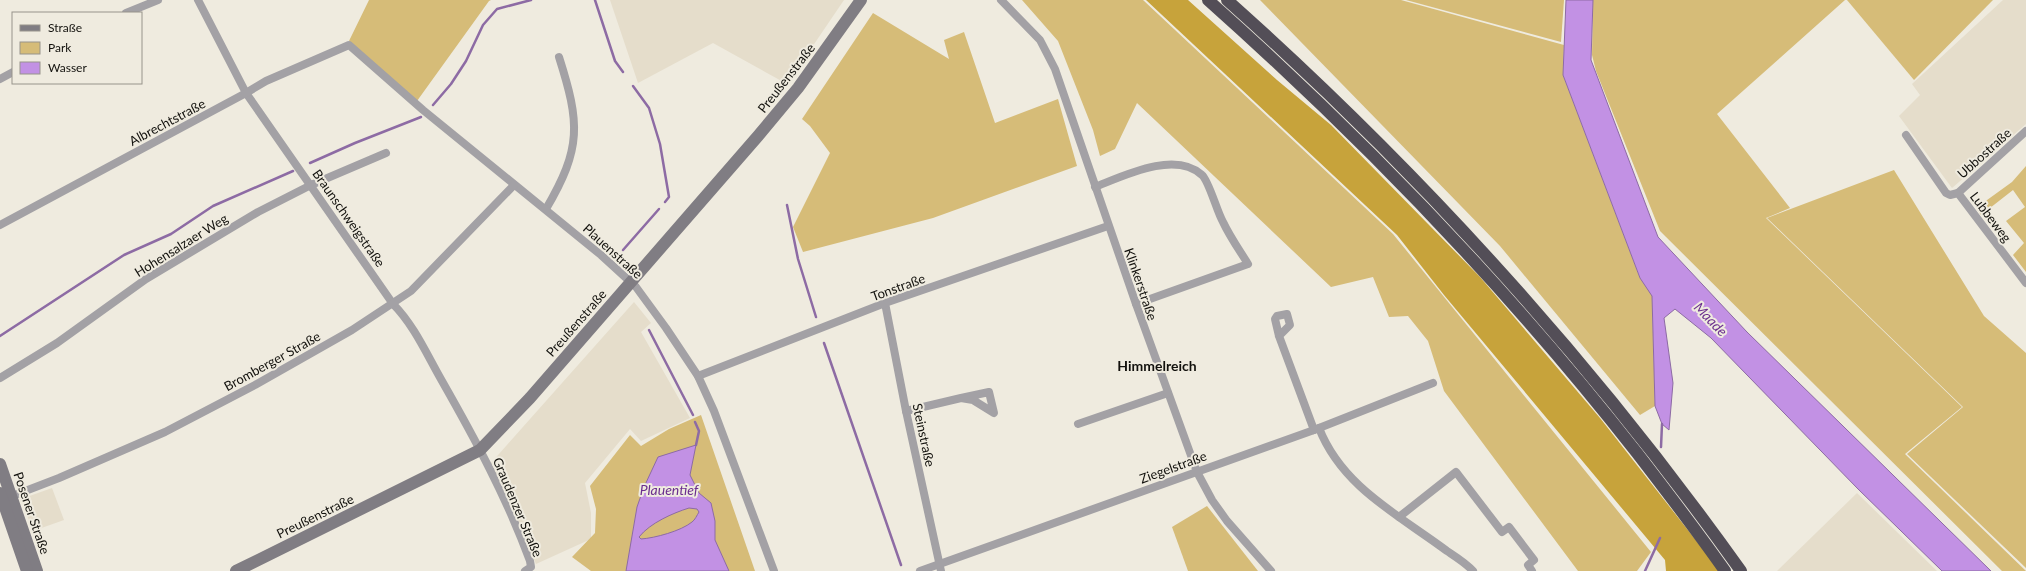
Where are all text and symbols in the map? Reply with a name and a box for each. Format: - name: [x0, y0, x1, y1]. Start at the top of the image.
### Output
- legend: [12, 12, 142, 84]
- text: Straße: [48, 20, 82, 35]
- text: Park: [48, 40, 72, 55]
- street label: Preußenstraße: [754, 40, 818, 116]
- text: Wasser: [48, 60, 87, 75]
- street label: Albrechtstraße: [126, 95, 208, 149]
- street label: Ubbostraße: [1954, 125, 2014, 181]
- street label: Braunschweigstraße: [309, 166, 389, 270]
- street label: Lubbeweg: [1967, 189, 2015, 245]
- street label: Hohensalzaer Weg: [131, 210, 231, 280]
- street label: Plauenstraße: [580, 220, 646, 282]
- street label: Klinkerstraße: [1121, 246, 1161, 322]
- street label: Tonstraße: [869, 270, 927, 304]
- street label: Preußenstraße: [543, 286, 610, 360]
- water label: Maade: [1691, 299, 1731, 340]
- street label: Bromberger Straße: [221, 328, 323, 394]
- district label: Himmelreich: [1117, 357, 1197, 374]
- street label: Steinstraße: [909, 402, 939, 468]
- street label: Ziegelstraße: [1137, 447, 1209, 487]
- street label: Graudenzer Straße: [490, 455, 546, 559]
- street label: Posener Straße: [10, 470, 54, 556]
- water label: Plauentief: [640, 481, 700, 498]
- street label: Preußenstraße: [274, 490, 356, 542]

